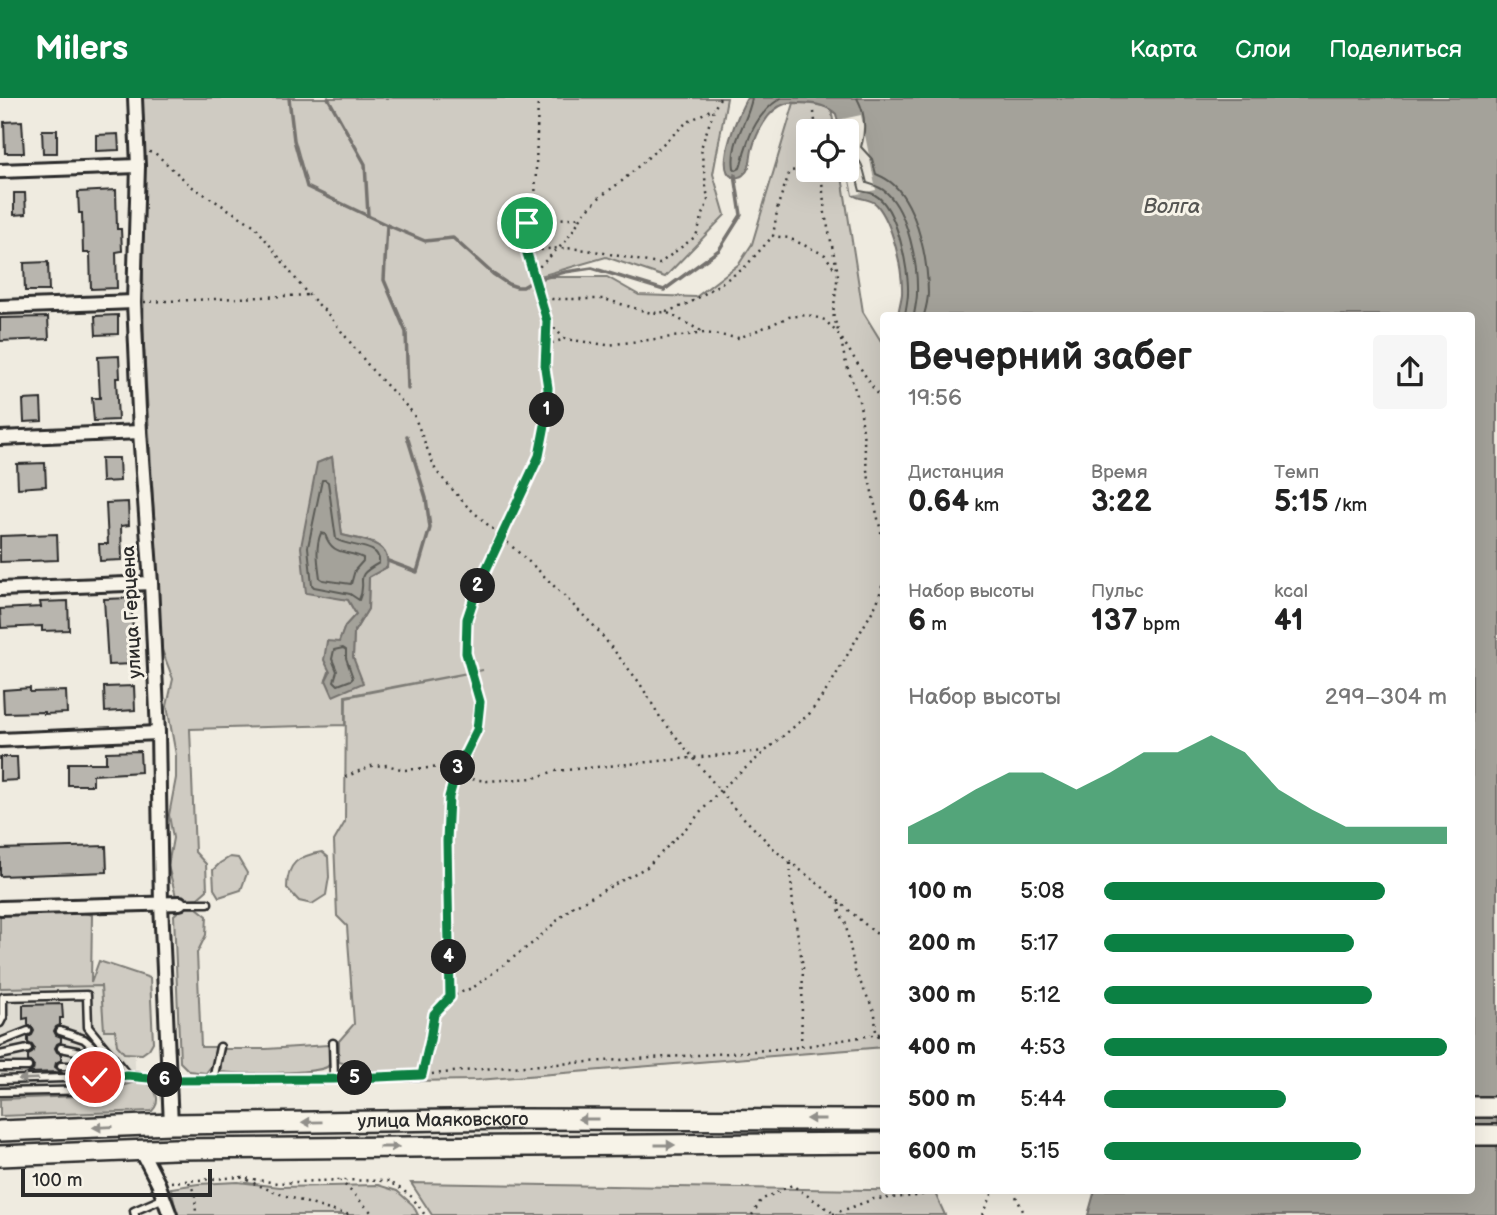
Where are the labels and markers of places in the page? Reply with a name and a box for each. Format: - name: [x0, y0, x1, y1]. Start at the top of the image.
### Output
- pin: [497, 193, 557, 253]
- pin: 1: [530, 392, 564, 428]
- pin: 2: [461, 568, 496, 603]
- pin: 3: [440, 750, 476, 786]
- pin: 4: [432, 940, 466, 974]
- pin: [65, 1047, 125, 1107]
- pin: 5: [338, 1060, 372, 1096]
- pin: 6: [148, 1062, 182, 1098]

